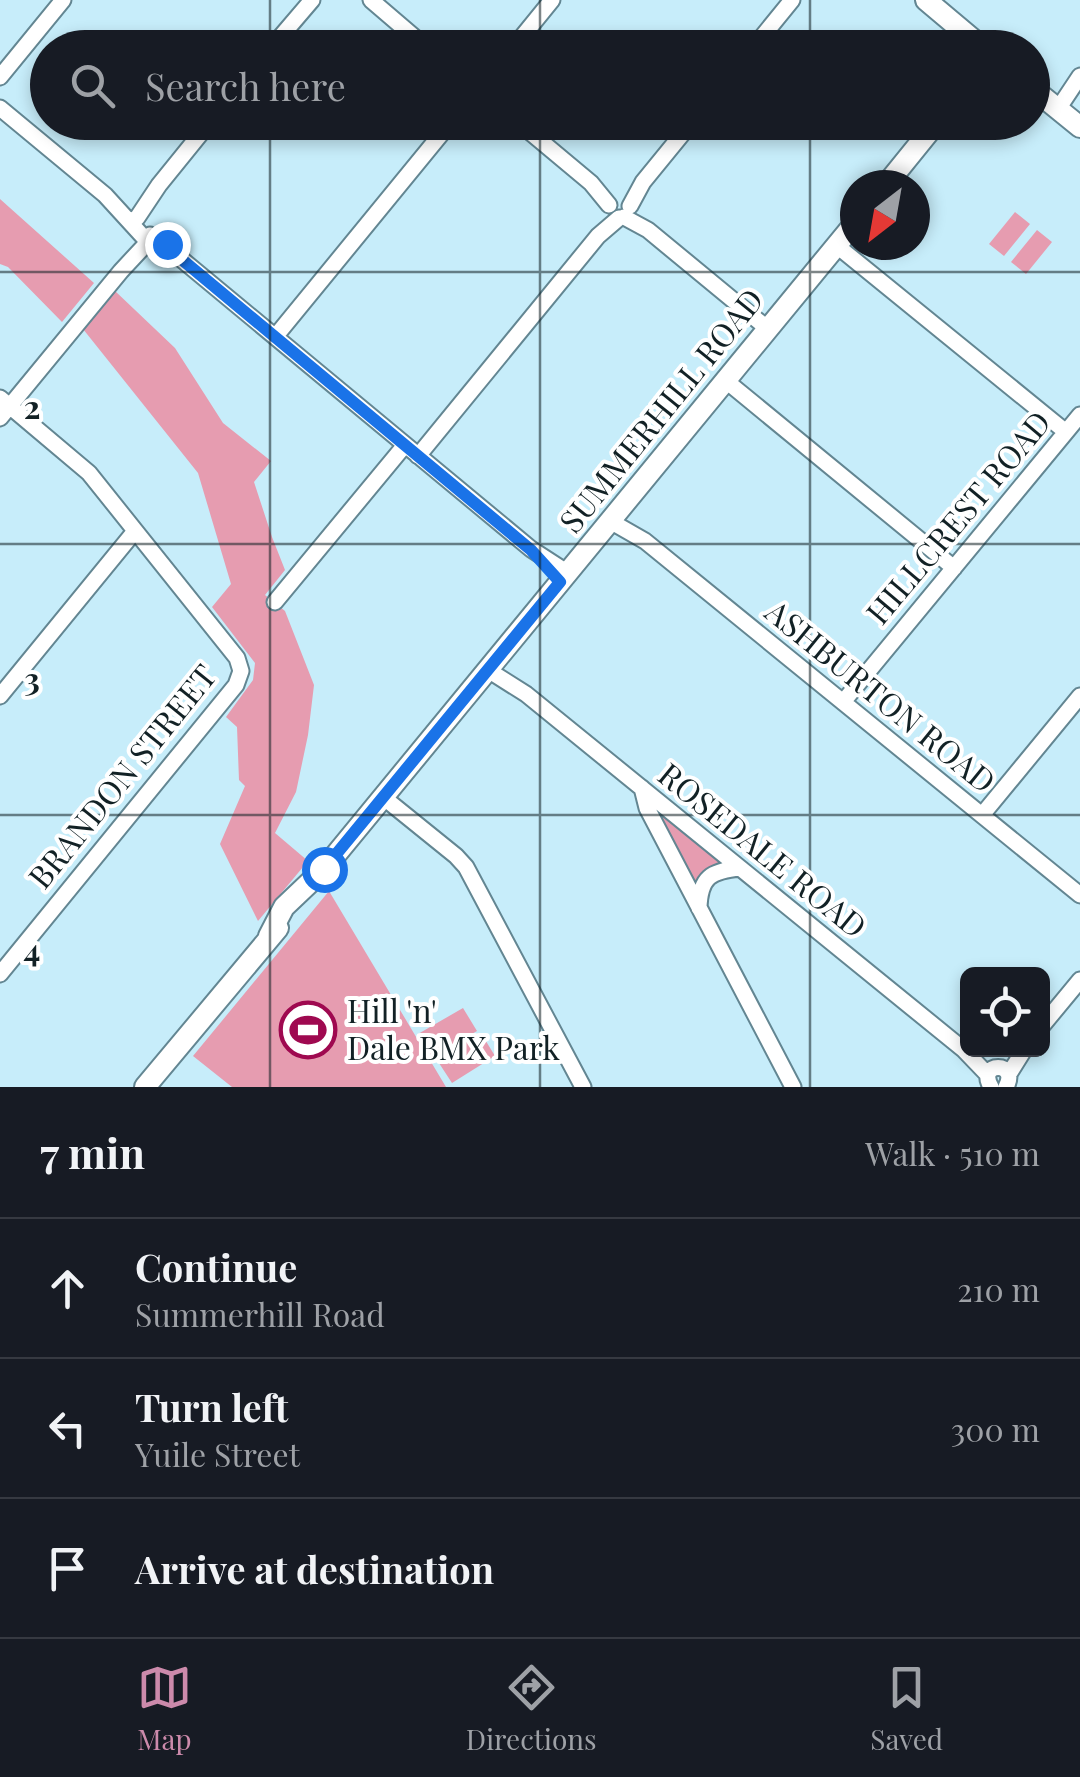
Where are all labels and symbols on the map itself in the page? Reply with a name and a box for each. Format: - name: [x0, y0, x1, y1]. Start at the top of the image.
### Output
- north arrow: [840, 170, 930, 260]
- route end: [145, 222, 191, 268]
- street label: SUMMERHILL ROAD: [548, 278, 772, 540]
- text: 2: [24, 384, 40, 427]
- street label: HILLCREST ROAD: [855, 401, 1059, 632]
- street label: ASHBURTON ROAD: [757, 588, 1006, 801]
- street label: BRANDON STREET: [17, 654, 225, 896]
- text: 3: [24, 656, 40, 699]
- street label: ROSEDALE ROAD: [651, 752, 877, 946]
- route start: [302, 847, 348, 893]
- text: 4: [24, 927, 40, 970]
- place label: Hill 'n' Dale BMX Park: [347, 988, 560, 1068]
- sports icon: Hill 'n' Dale BMX Park: [278, 1000, 338, 1060]

